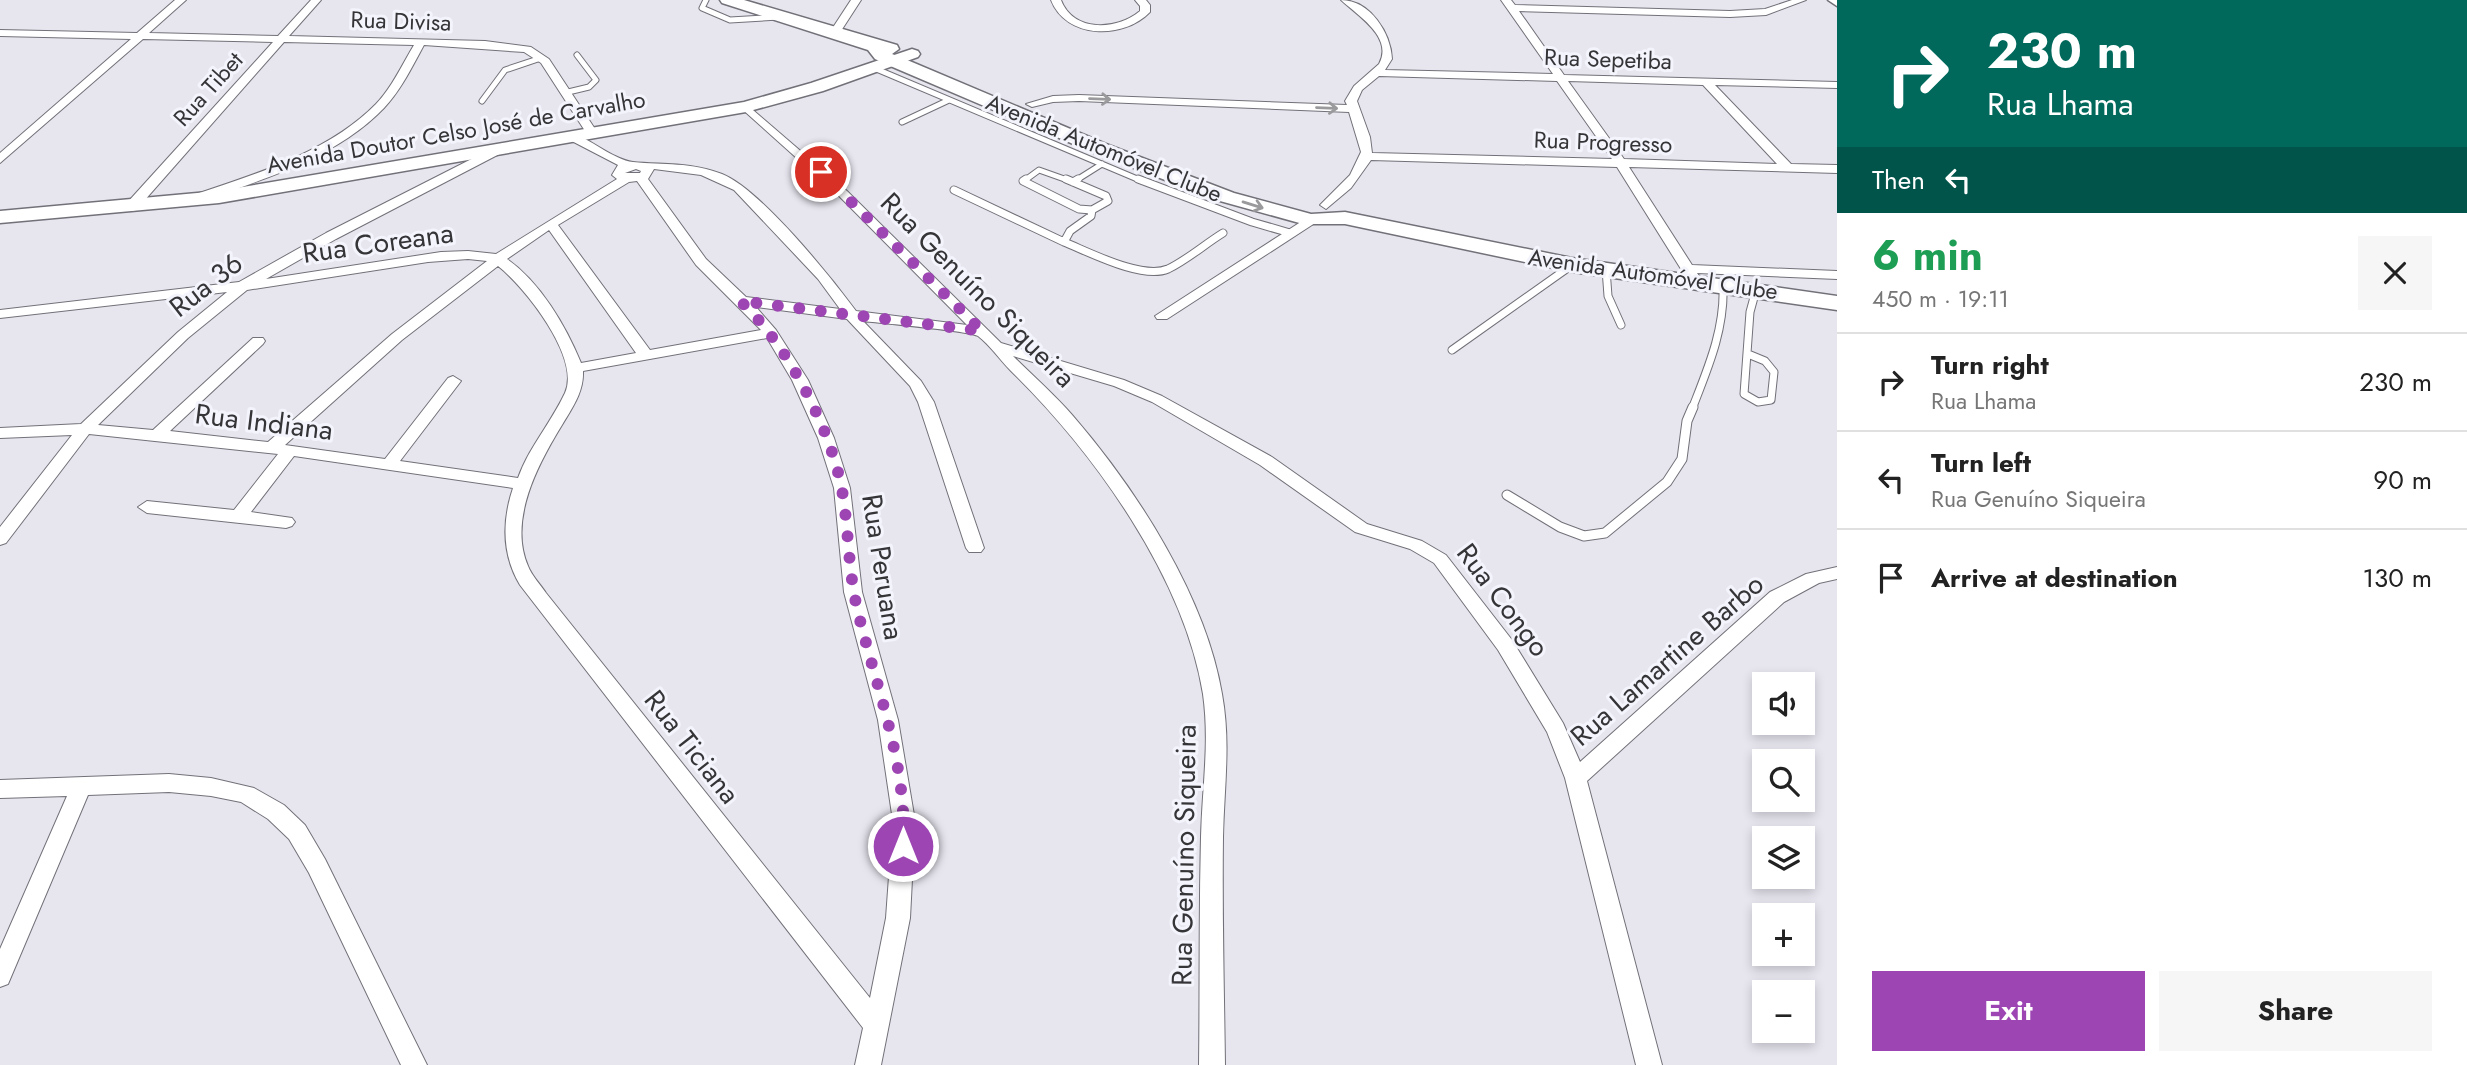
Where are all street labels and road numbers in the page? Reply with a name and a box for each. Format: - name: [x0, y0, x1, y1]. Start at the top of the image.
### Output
- street label: Rua Divisa: [350, 2, 452, 40]
- street label: Rua Sepetiba: [1543, 40, 1673, 78]
- street label: Rua Tibet: [165, 44, 251, 134]
- street label: Avenida Doutor Celso José de Carvalho: [264, 82, 648, 182]
- street label: Avenida Automóvel Clube: [981, 85, 1227, 211]
- street label: Rua Progresso: [1533, 123, 1673, 161]
- street label: Rua Genuíno Siqueira: [871, 183, 1085, 397]
- street label: Rua Coreana: [300, 212, 456, 274]
- street label: Avenida Automóvel Clube: [1526, 240, 1780, 308]
- street label: Rua 36: [160, 243, 252, 327]
- street label: Rua Indiana: [193, 393, 335, 451]
- street label: Rua Peruana: [851, 491, 915, 643]
- street label: Rua Congo: [1447, 535, 1559, 665]
- street label: Rua Lamartine Barbo: [1561, 564, 1773, 756]
- street label: Rua Ticiana: [634, 681, 750, 813]
- street label: Rua Genuíno Siqueira: [1161, 724, 1207, 986]

